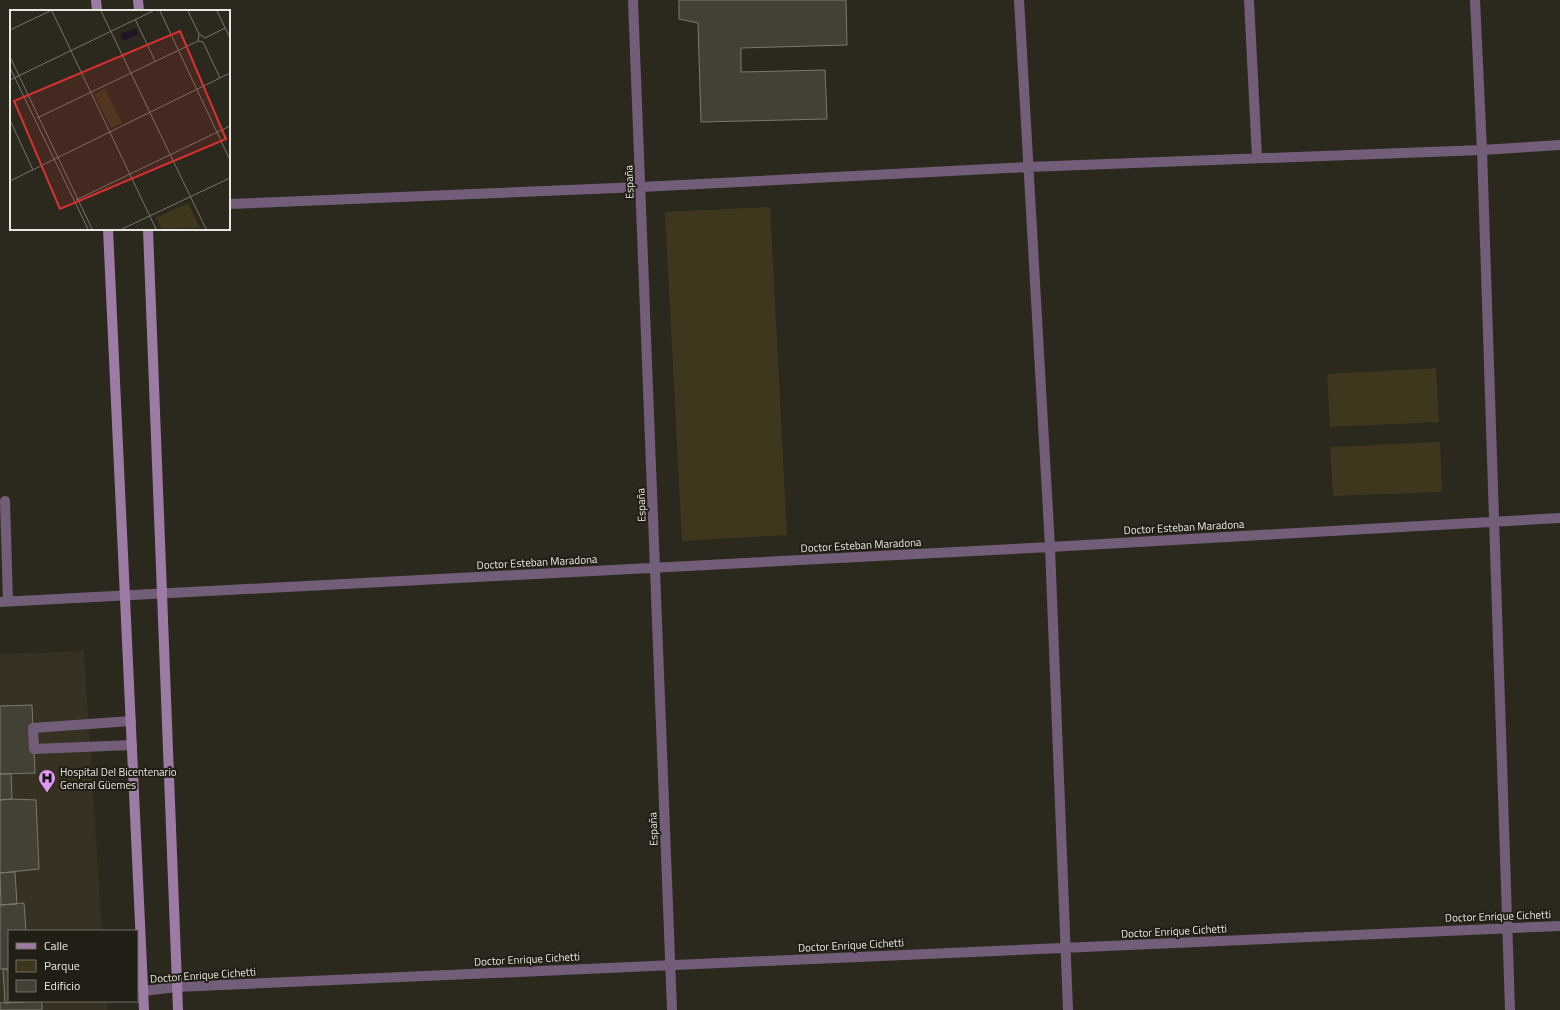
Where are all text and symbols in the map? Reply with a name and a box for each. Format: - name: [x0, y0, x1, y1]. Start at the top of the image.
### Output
- inset map: [10, 10, 230, 230]
- street label: España: [620, 164, 638, 199]
- street label: España: [632, 487, 650, 522]
- street label: Doctor Esteban Maradona: [1123, 516, 1245, 538]
- street label: Doctor Esteban Maradona: [800, 534, 922, 556]
- street label: Doctor Esteban Maradona: [476, 551, 598, 573]
- place label: Hospital Del Bicentenario General Güemes: [60, 764, 177, 793]
- hospital icon: Hospital Del Bicentenario General Güemes: [37, 768, 57, 793]
- street label: España: [644, 811, 662, 846]
- street label: Doctor Enrique Cichetti: [1445, 906, 1551, 926]
- street label: Doctor Enrique Cichetti: [1121, 920, 1227, 942]
- legend: [8, 930, 138, 1002]
- street label: Doctor Enrique Cichetti: [798, 934, 904, 956]
- text: Calle: [44, 936, 68, 955]
- street label: Doctor Enrique Cichetti: [474, 948, 580, 970]
- text: Parque: [44, 956, 80, 975]
- street label: Doctor Enrique Cichetti: [149, 963, 257, 987]
- text: Edificio: [44, 976, 80, 995]

